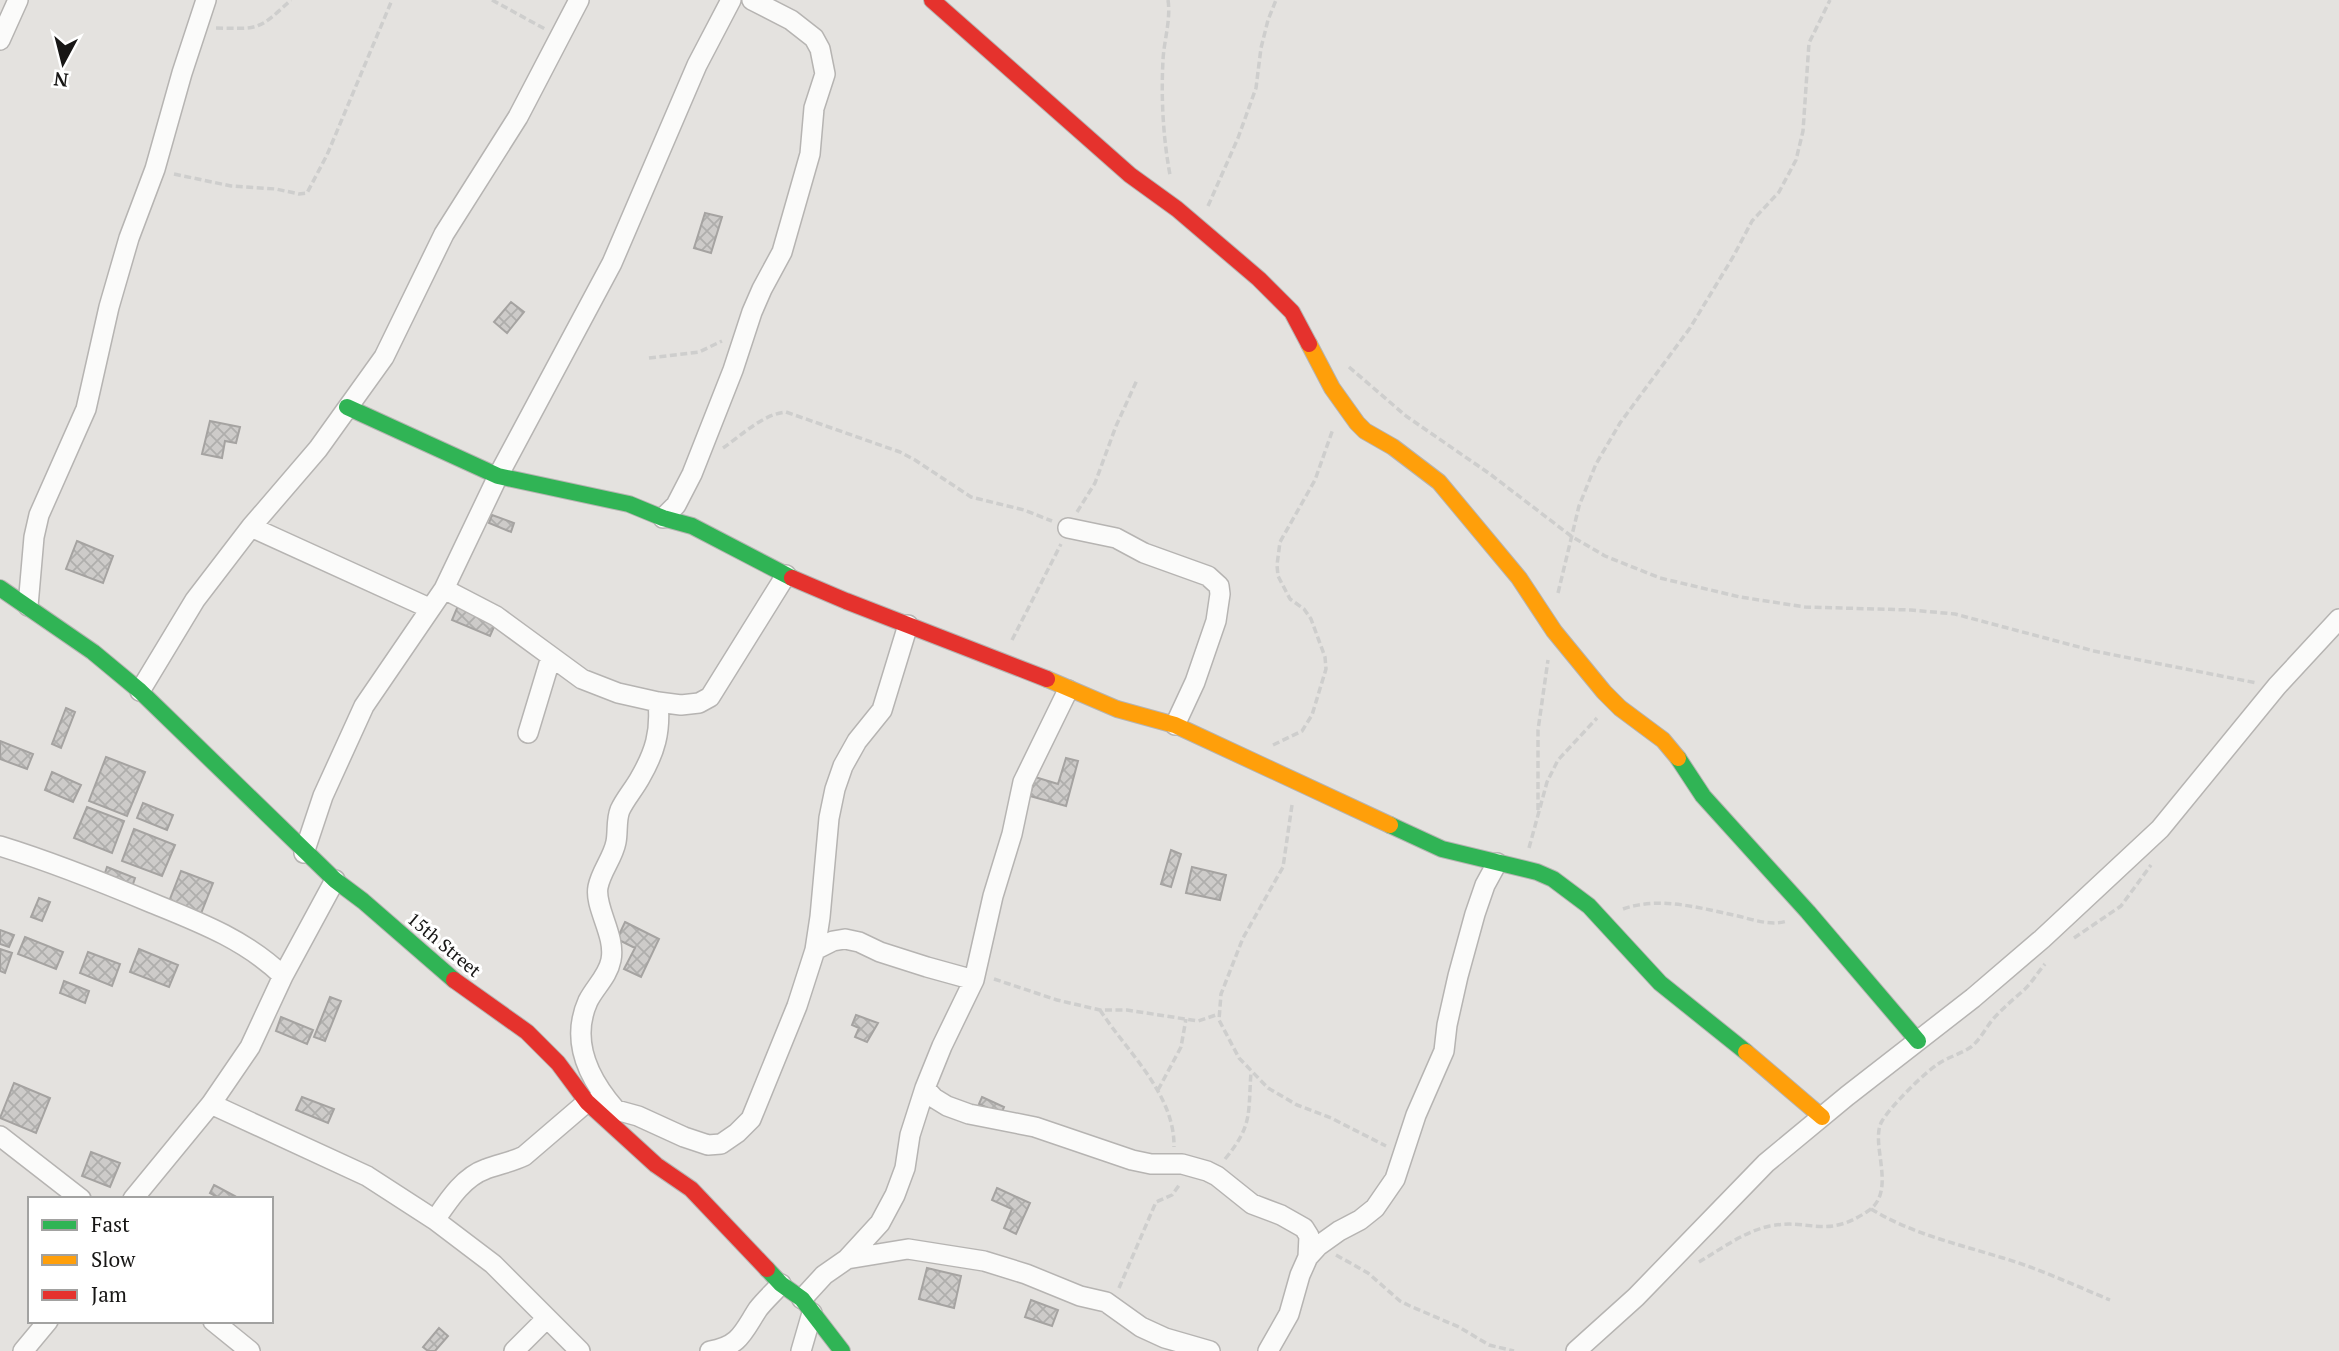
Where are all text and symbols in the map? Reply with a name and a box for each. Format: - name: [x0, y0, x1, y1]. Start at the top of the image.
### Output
- north arrow: [28, 28, 98, 98]
- text: N: [52, 67, 70, 94]
- street label: 15th Street: [403, 906, 487, 982]
- legend: [28, 1197, 273, 1323]
- text: Fast: [91, 1210, 130, 1238]
- text: Slow: [91, 1245, 136, 1273]
- text: Jam: [91, 1280, 127, 1308]

